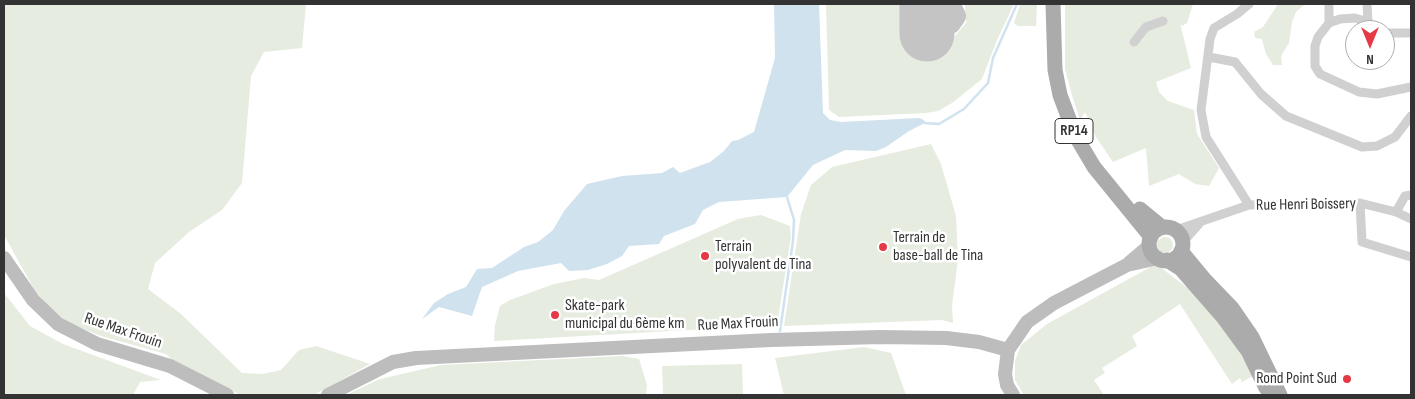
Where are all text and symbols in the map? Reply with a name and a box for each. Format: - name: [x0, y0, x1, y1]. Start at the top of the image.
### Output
- north arrow: [1345, 20, 1395, 70]
- text: N: [1366, 51, 1374, 68]
- road number: RP14: [1055, 118, 1093, 144]
- street label: Rue Henri Boissery: [1256, 195, 1356, 215]
- place label: Terrain de base-ball de Tina: [893, 228, 983, 266]
- place label: Terrain polyvalent de Tina: [715, 237, 811, 275]
- marker: Terrain de base-ball de Tina: [877, 241, 889, 253]
- marker: Terrain polyvalent de Tina: [699, 250, 711, 262]
- place label: Skate-park municipal du 6ème km: [565, 296, 684, 334]
- street label: Rue Max Frouin: [82, 309, 164, 353]
- marker: Skate-park municipal du 6ème km: [549, 309, 561, 321]
- street label: Rue Max Frouin: [697, 312, 779, 336]
- place label: Rond Point Sud: [1256, 369, 1337, 389]
- marker: Rond Point Sud: [1341, 373, 1353, 385]

